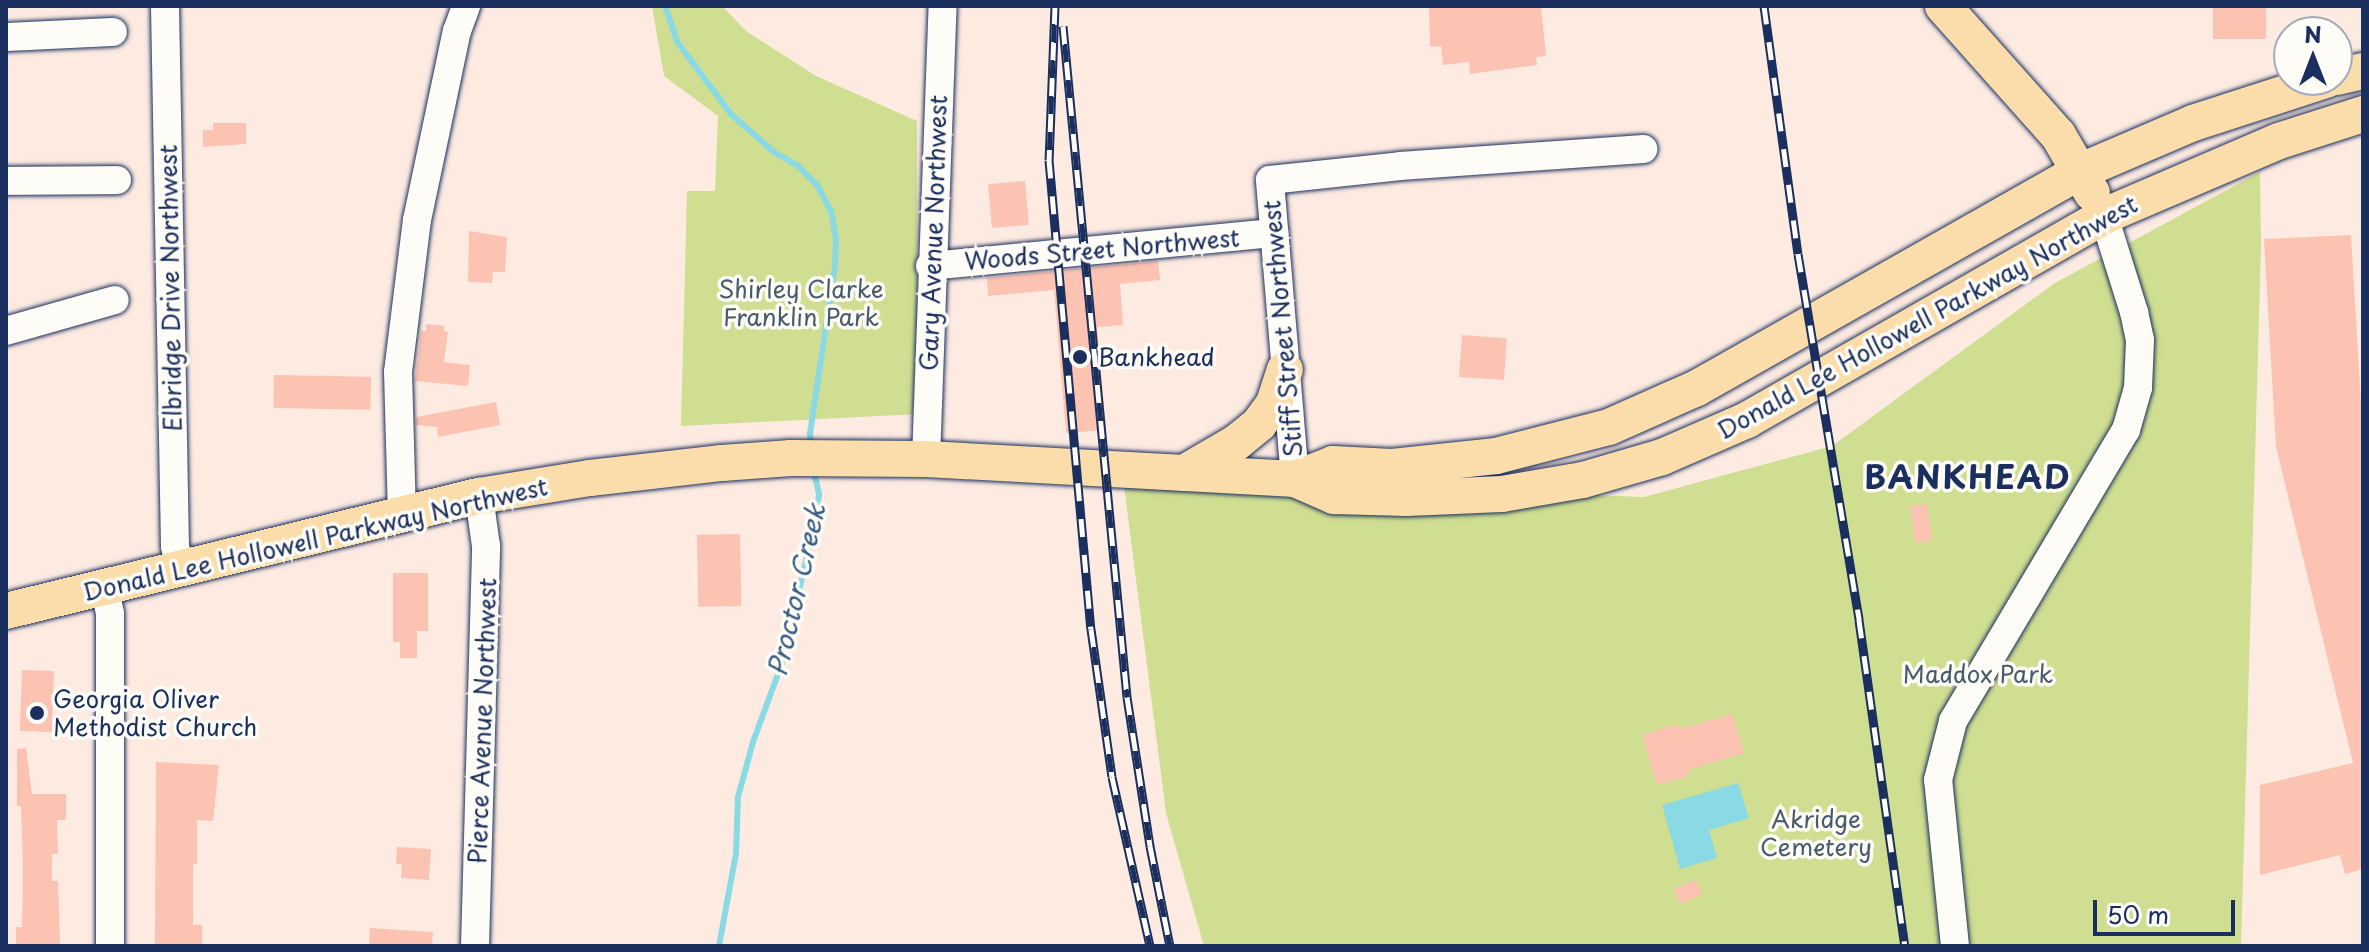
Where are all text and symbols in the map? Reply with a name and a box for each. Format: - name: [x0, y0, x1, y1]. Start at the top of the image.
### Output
- north arrow: [2273, 16, 2353, 96]
- text: N: [2304, 17, 2322, 50]
- street label: Gary Avenue Northwest: [914, 95, 952, 371]
- street label: Elbridge Drive Northwest: [153, 143, 187, 433]
- street label: Donald Lee Hollowell Parkway Northwest: [1710, 188, 2144, 446]
- street label: Stiff Street Northwest: [1256, 199, 1308, 459]
- street label: Woods Street Northwest: [961, 222, 1243, 276]
- park label: Shirley Clarke Franklin Park: [718, 275, 884, 331]
- place label: Bankhead: [1098, 343, 1215, 371]
- marker: Bankhead: [1069, 346, 1091, 368]
- district label: BANKHEAD: [1864, 457, 2072, 495]
- street label: Donald Lee Hollowell Parkway Northwest: [78, 471, 552, 607]
- water label: Proctor Creek: [761, 500, 831, 680]
- street label: Pierce Avenue Northwest: [463, 577, 501, 865]
- park label: Maddox Park: [1902, 660, 2054, 688]
- place label: Georgia Oliver Methodist Church: [53, 685, 258, 741]
- marker: Georgia Oliver Methodist Church: [28, 704, 46, 722]
- park label: Akridge Cemetery: [1760, 805, 1872, 861]
- scale bar: [2097, 884, 2239, 934]
- text: 50 m: [2107, 896, 2169, 932]

